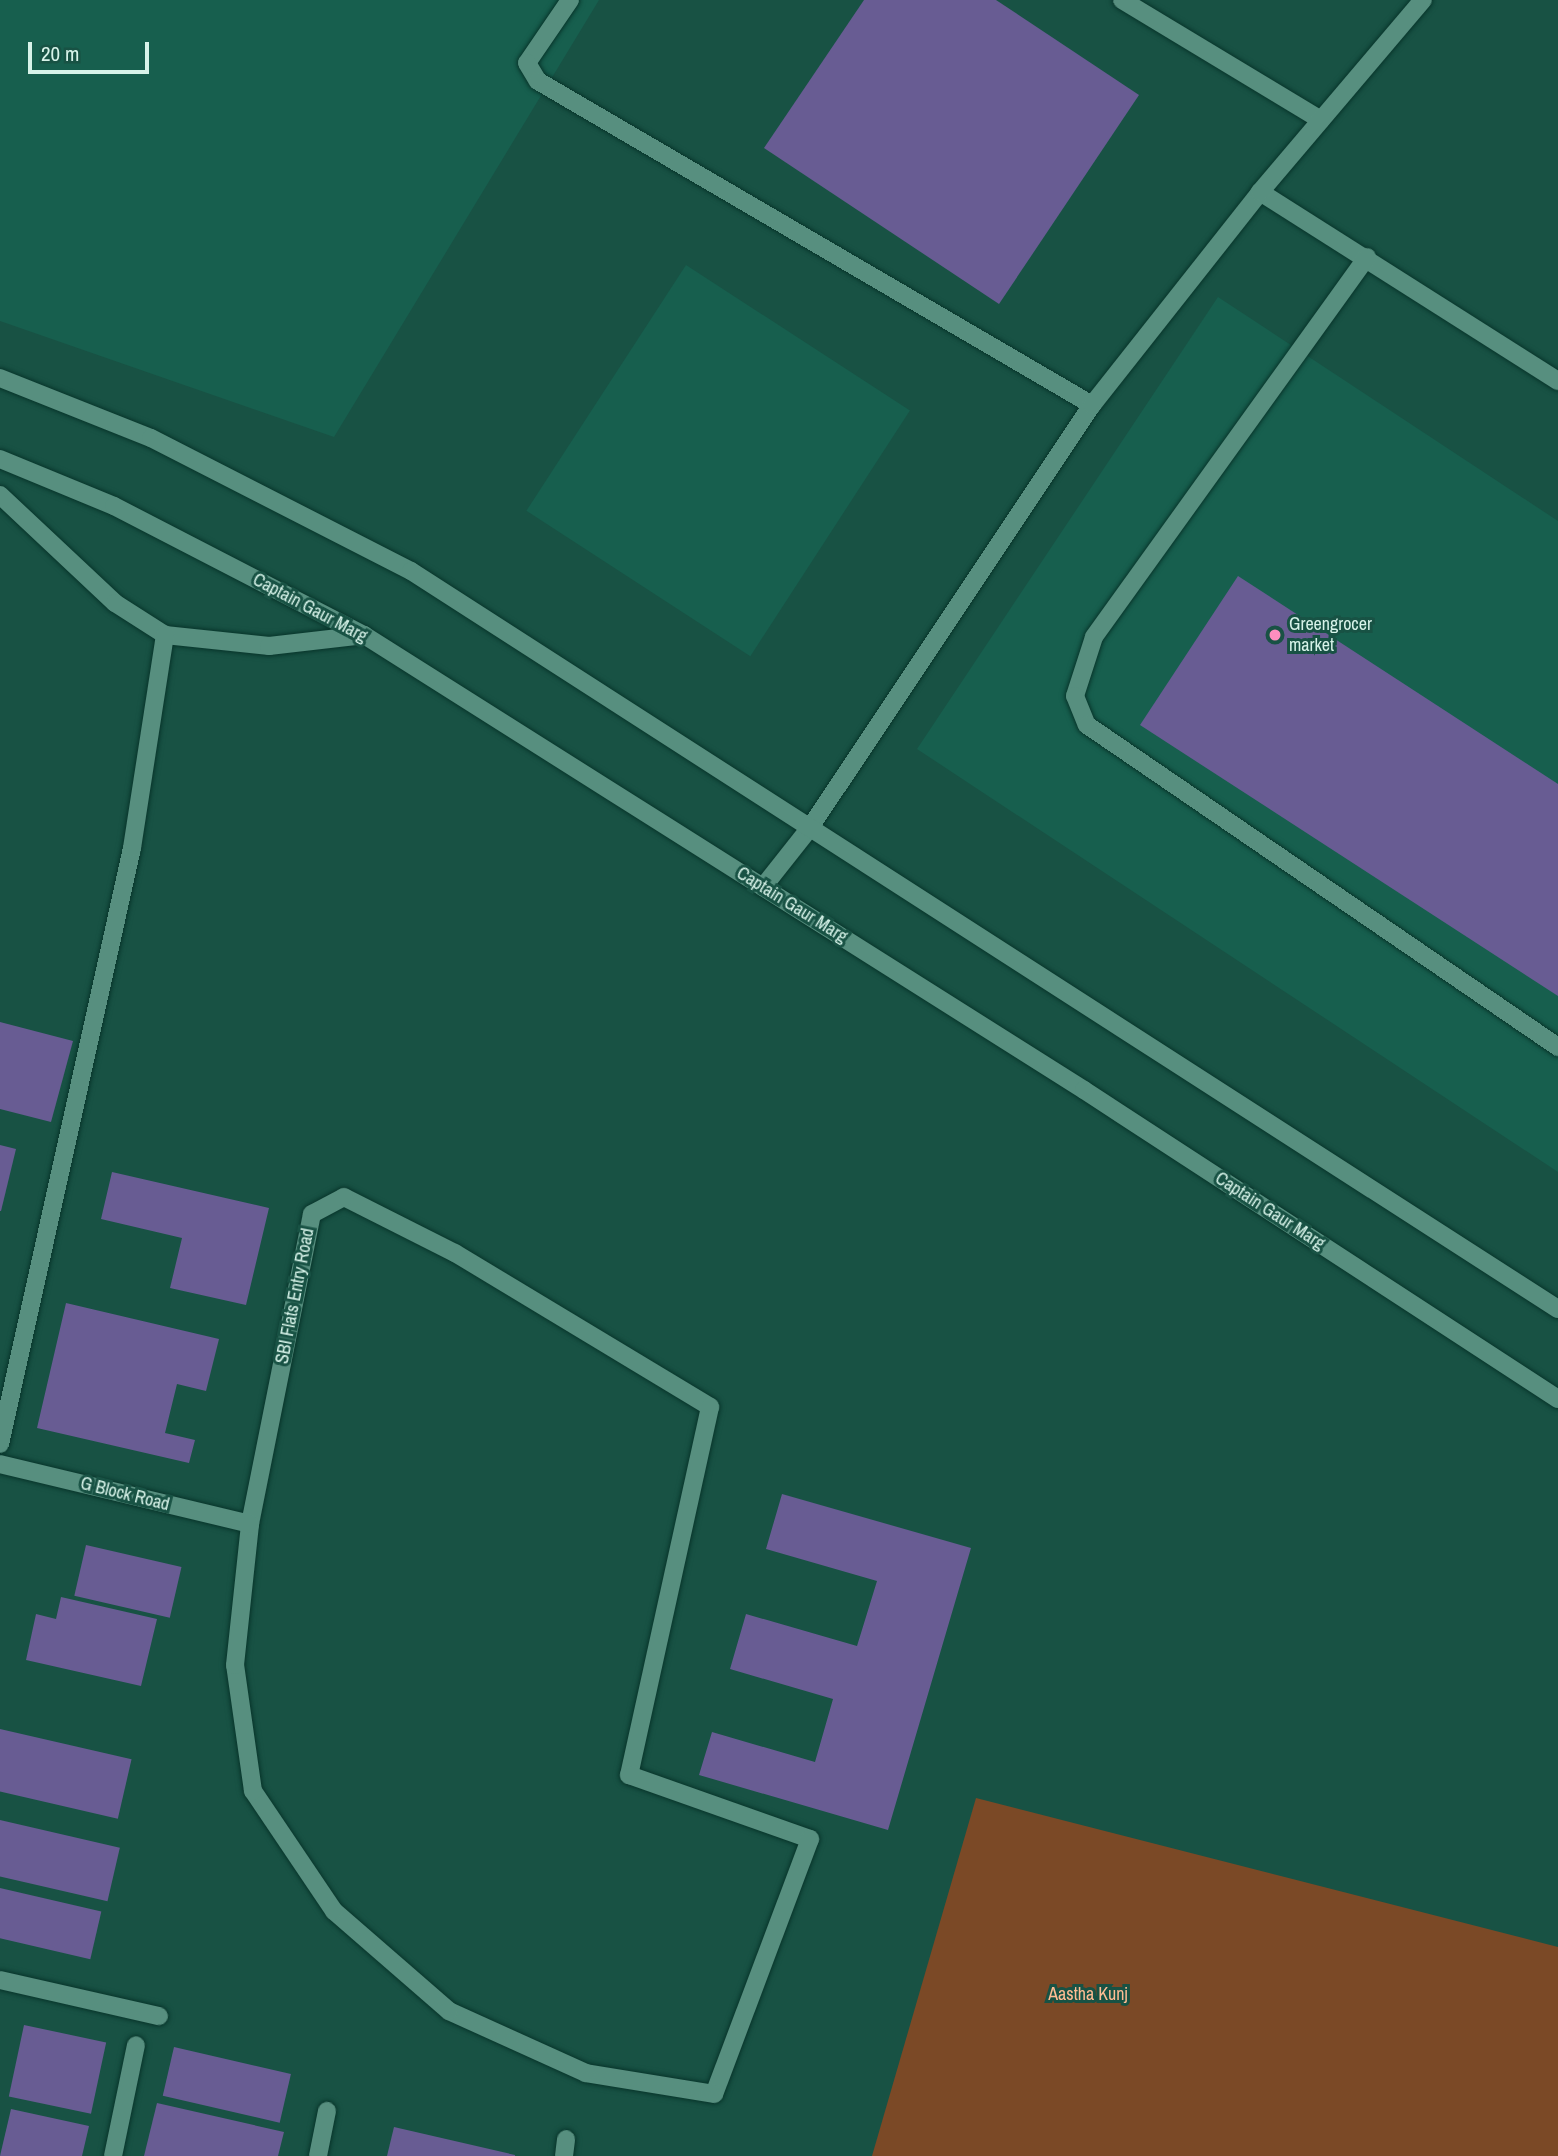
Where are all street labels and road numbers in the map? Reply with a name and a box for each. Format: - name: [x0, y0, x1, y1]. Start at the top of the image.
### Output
- street label: Captain Gaur Marg: [249, 569, 371, 647]
- street label: Captain Gaur Marg: [733, 862, 851, 948]
- street label: Captain Gaur Marg: [1211, 1168, 1329, 1254]
- street label: SBI Flats Entry Road: [271, 1226, 319, 1366]
- street label: G Block Road: [78, 1473, 172, 1515]

